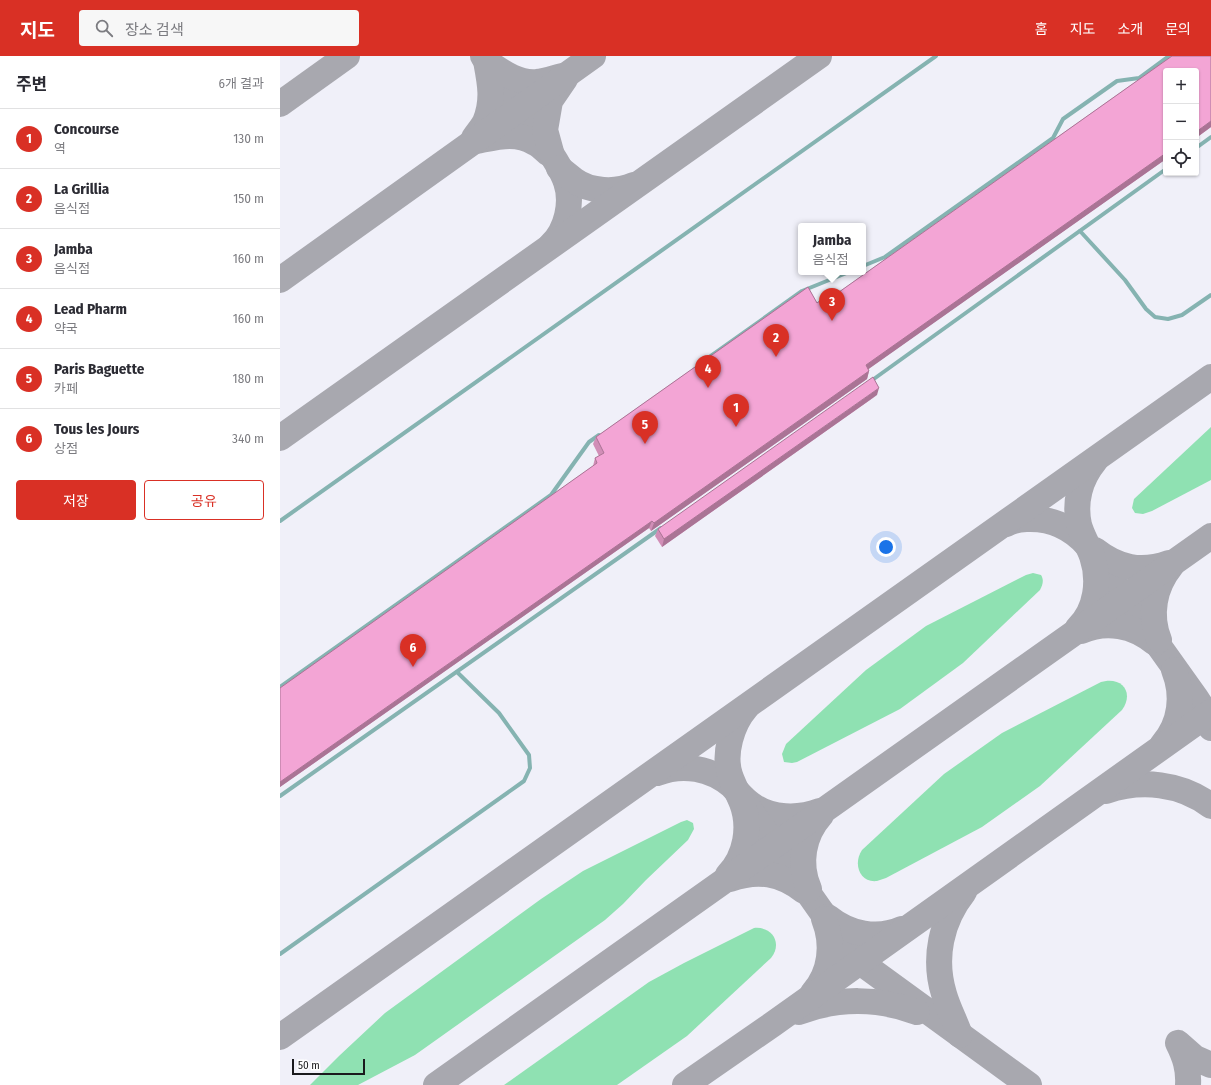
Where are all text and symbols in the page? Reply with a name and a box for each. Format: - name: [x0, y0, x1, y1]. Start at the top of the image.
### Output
- search box: [79, 10, 359, 46]
- icon: search: [93, 17, 115, 39]
- text: 지도: [20, 19, 55, 42]
- text: 장소 검색: [125, 21, 184, 39]
- text: 홈: [1035, 21, 1048, 38]
- text: 지도: [1070, 21, 1095, 38]
- text: 소개: [1117, 21, 1143, 38]
- text: 문의: [1165, 21, 1191, 38]
- map controls: [1163, 68, 1199, 176]
- button: +: [1163, 68, 1199, 104]
- text: 주변: [16, 74, 47, 95]
- text: 6개 결과: [219, 76, 264, 91]
- button: −: [1163, 104, 1199, 140]
- text: Concourse: [54, 120, 119, 138]
- text: 1: [26, 131, 32, 146]
- text: 130 m: [233, 131, 264, 146]
- button: locate: [1163, 140, 1199, 176]
- text: 역: [54, 141, 66, 156]
- text: La Grillia: [54, 180, 109, 198]
- text: 2: [26, 191, 32, 206]
- text: 150 m: [233, 191, 264, 206]
- text: 음식점: [54, 201, 90, 216]
- popup: [798, 223, 866, 275]
- text: Jamba: [813, 231, 851, 249]
- text: Jamba: [54, 240, 93, 258]
- text: 3: [26, 251, 32, 266]
- text: 160 m: [233, 251, 264, 266]
- text: 음식점: [813, 252, 849, 267]
- text: 음식점: [54, 261, 90, 276]
- pin: 3: [819, 288, 845, 321]
- text: Lead Pharm: [54, 300, 127, 318]
- text: 4: [26, 311, 32, 326]
- text: 160 m: [233, 311, 264, 326]
- text: 약국: [54, 321, 78, 336]
- pin: 2: [763, 324, 789, 357]
- pin: 4: [695, 355, 721, 388]
- text: Paris Baguette: [54, 360, 144, 378]
- text: 5: [26, 371, 32, 386]
- text: 180 m: [233, 371, 264, 386]
- text: 카페: [54, 381, 78, 396]
- pin: 1: [723, 394, 749, 427]
- pin: 5: [632, 411, 658, 444]
- text: Tous les Jours: [54, 420, 139, 438]
- text: 6: [26, 431, 32, 446]
- text: 340 m: [232, 431, 264, 446]
- text: 상점: [54, 441, 78, 456]
- button: 저장: [16, 480, 136, 520]
- button: 공유: [144, 480, 264, 520]
- your location: [876, 537, 896, 557]
- pin: 6: [400, 634, 426, 667]
- scale bar: [292, 1057, 365, 1076]
- text: 50 m: [298, 1059, 320, 1072]

